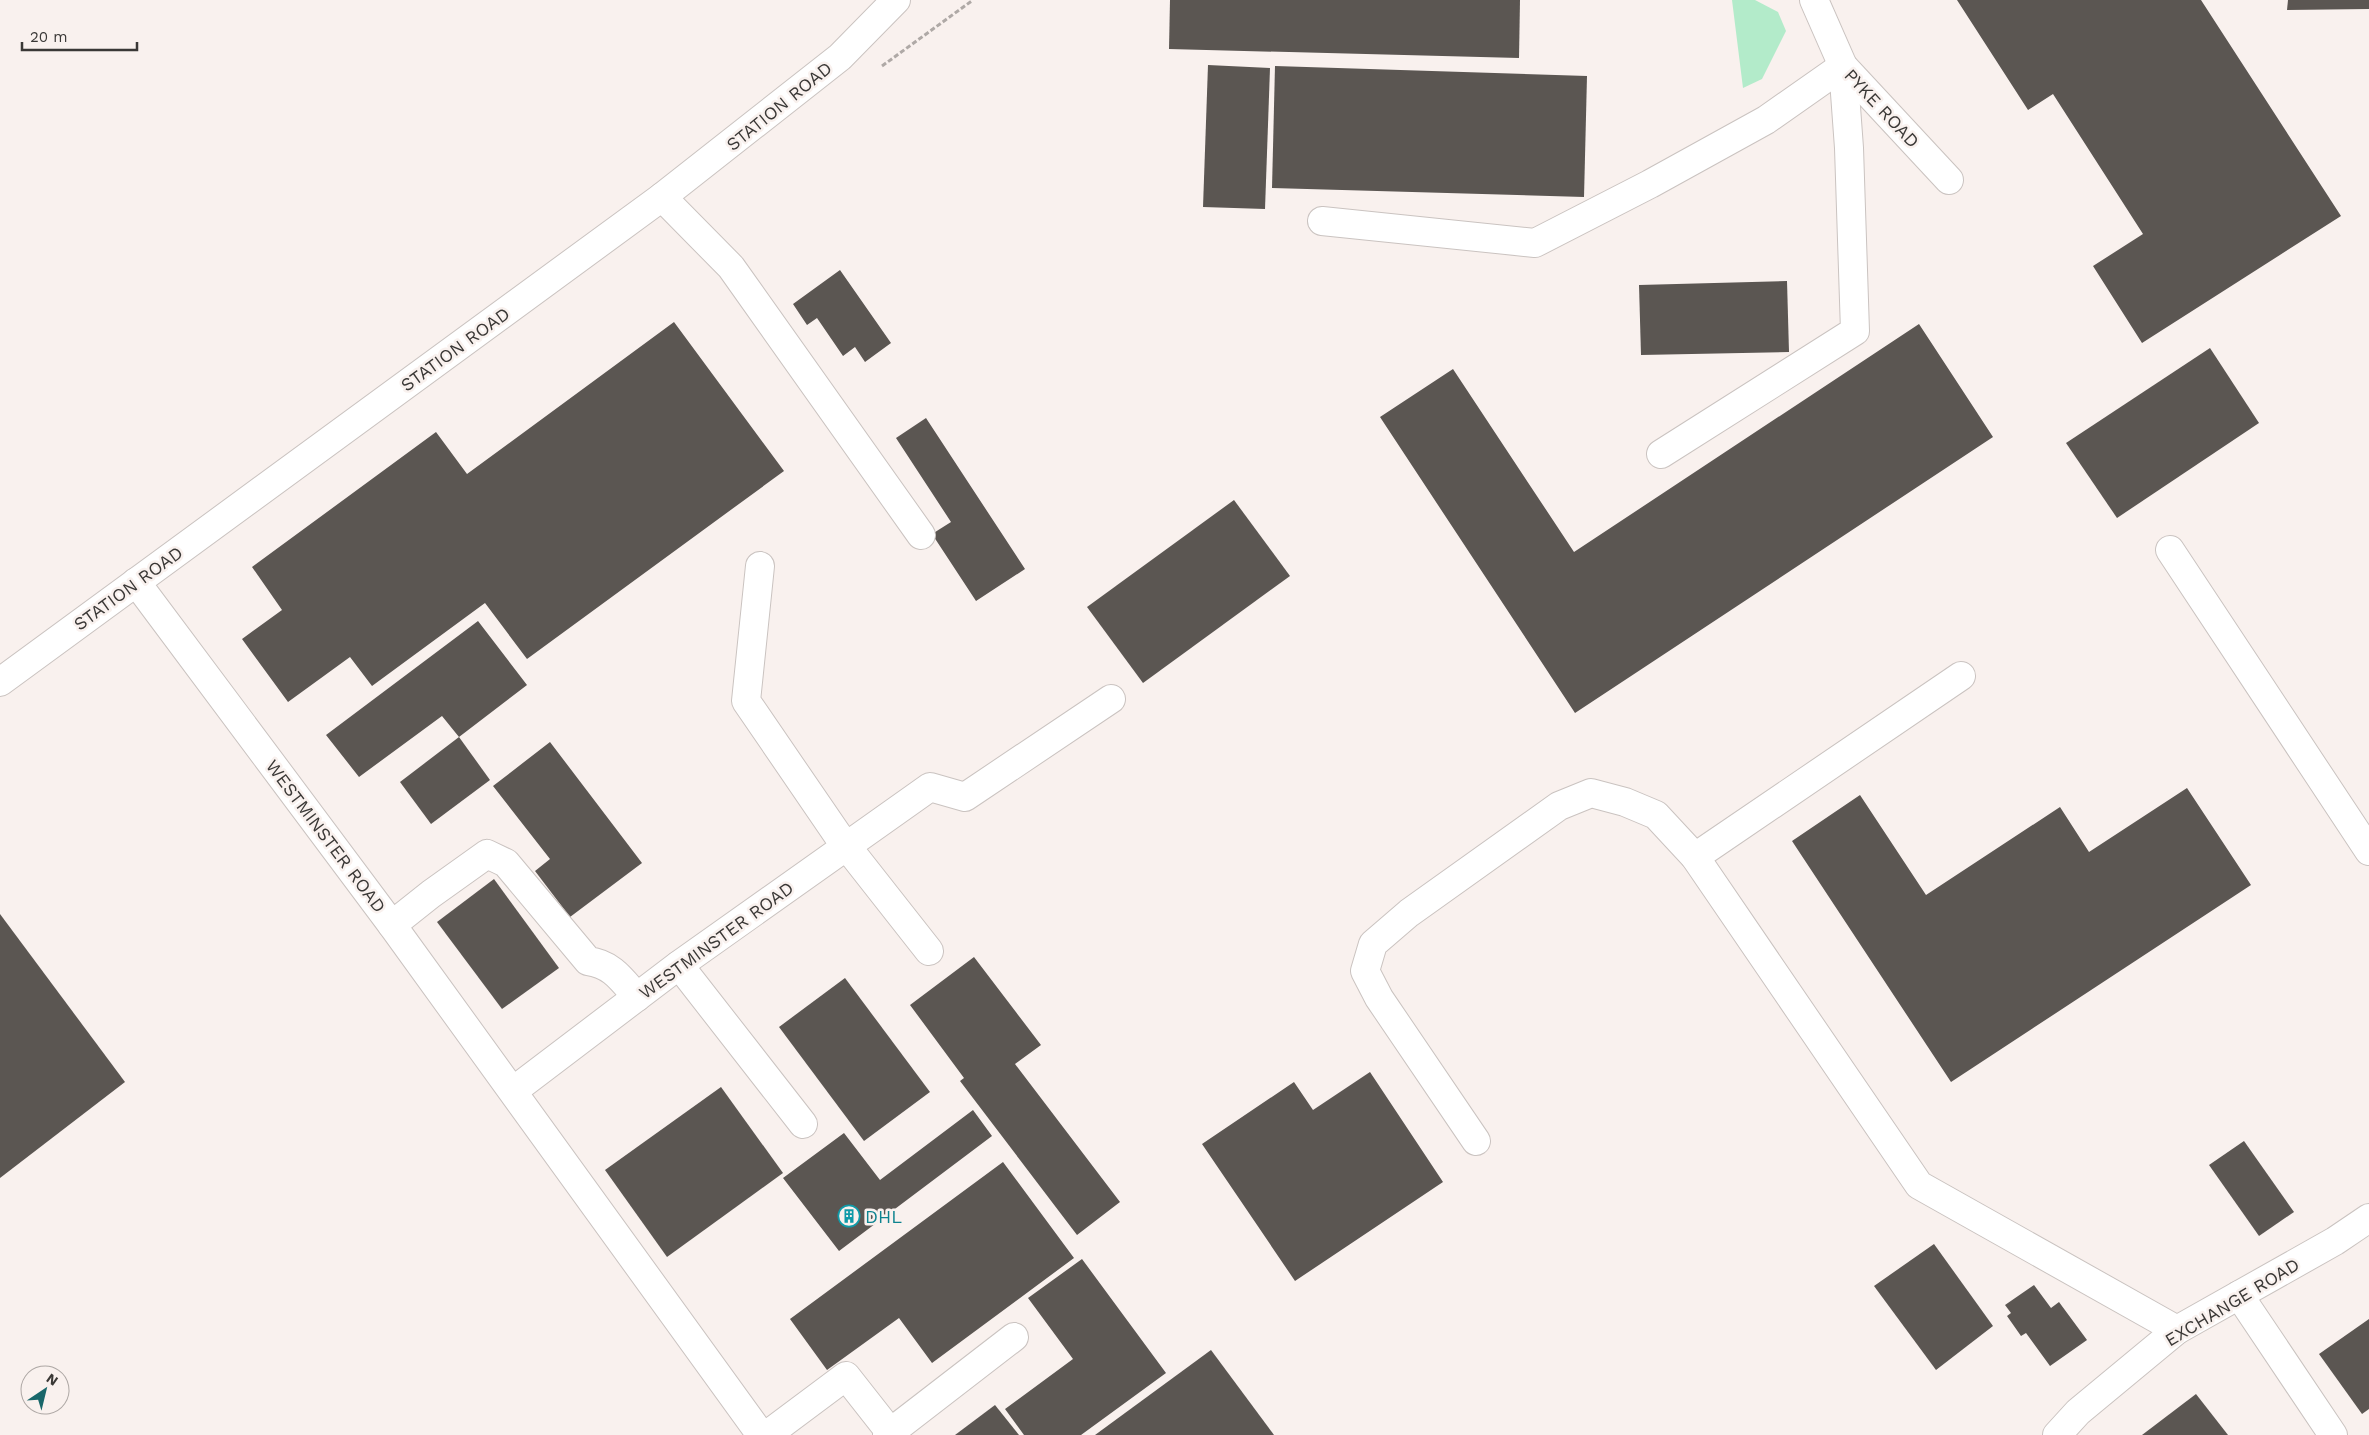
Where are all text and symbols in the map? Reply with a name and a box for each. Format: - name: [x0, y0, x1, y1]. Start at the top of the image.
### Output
- scale bar: [22, 20, 138, 52]
- text: 20 m: [30, 28, 68, 46]
- street label: STATION ROAD: [722, 57, 836, 155]
- street label: PYKE ROAD: [1840, 64, 1924, 152]
- street label: STATION ROAD: [397, 303, 513, 395]
- street label: STATION ROAD: [70, 542, 186, 634]
- street label: WESTMINSTER ROAD: [262, 755, 390, 917]
- street label: WESTMINSTER ROAD: [635, 877, 797, 1003]
- building icon: DHL: [837, 1204, 861, 1228]
- place label: DHL: [865, 1206, 902, 1227]
- street label: EXCHANGE ROAD: [2161, 1254, 2303, 1350]
- north arrow: [20, 1365, 70, 1415]
- text: N: [44, 1370, 61, 1389]

